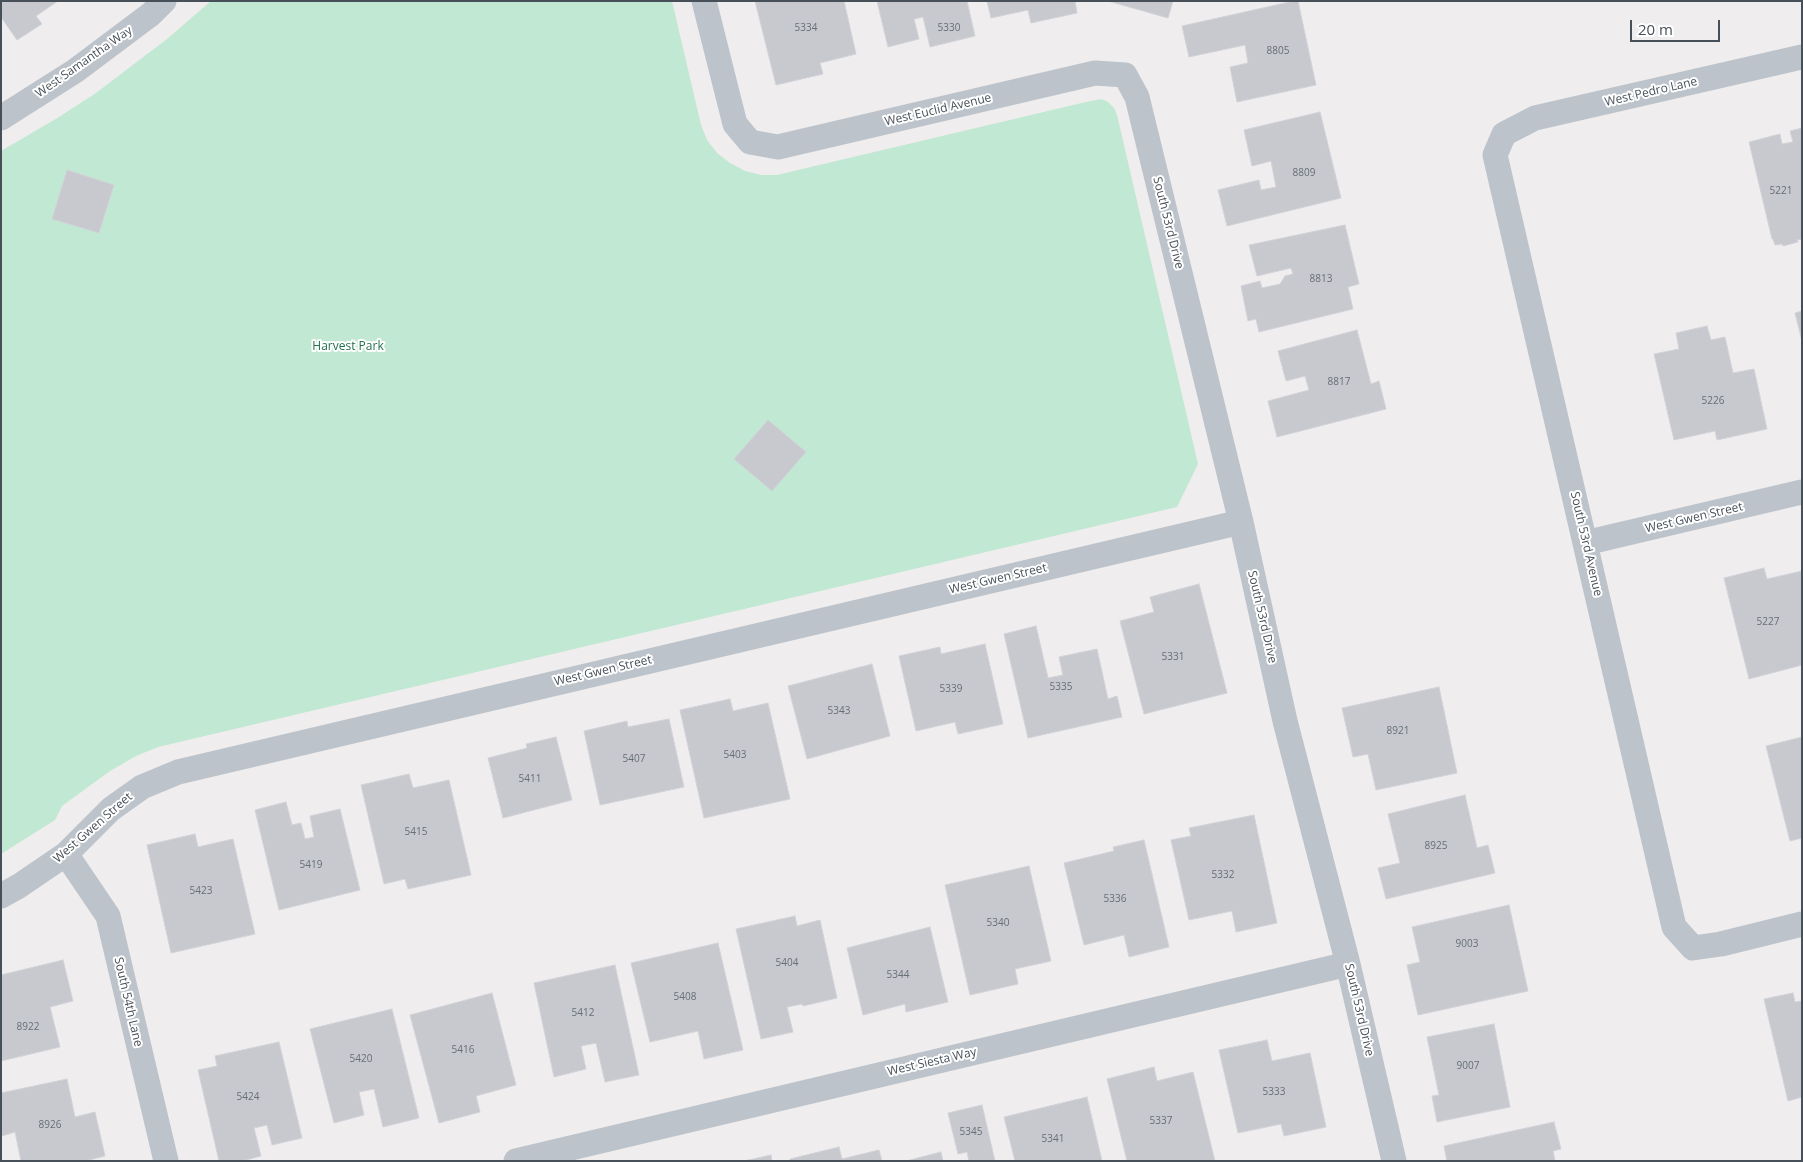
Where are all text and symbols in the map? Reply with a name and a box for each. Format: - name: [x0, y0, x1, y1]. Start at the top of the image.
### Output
- scale bar: [1633, 10, 1723, 42]
- text: 20 m: [1638, 19, 1673, 39]
- house number: 5334: [795, 22, 817, 34]
- house number: 5330: [938, 22, 960, 34]
- street label: West Samantha Way: [33, 23, 135, 101]
- house number: 8805: [1267, 45, 1289, 57]
- street label: West Pedro Lane: [1603, 74, 1699, 110]
- street label: West Euclid Avenue: [883, 91, 993, 129]
- house number: 8809: [1293, 167, 1315, 179]
- street label: South 53rd Drive: [1150, 175, 1186, 271]
- house number: 5221: [1770, 185, 1792, 197]
- house number: 8813: [1310, 273, 1332, 285]
- park label: Harvest Park: [312, 340, 384, 354]
- house number: 8817: [1328, 376, 1350, 388]
- house number: 5226: [1702, 395, 1724, 407]
- street label: South 53rd Avenue: [1567, 490, 1605, 598]
- street label: West Gwen Street: [1644, 500, 1744, 536]
- street label: West Gwen Street: [948, 561, 1048, 597]
- street label: South 53rd Drive: [1244, 569, 1280, 665]
- house number: 5227: [1757, 616, 1779, 628]
- house number: 5331: [1162, 651, 1184, 663]
- street label: West Gwen Street: [553, 653, 653, 689]
- house number: 5335: [1050, 681, 1072, 693]
- house number: 5339: [940, 683, 962, 695]
- house number: 5343: [828, 705, 850, 717]
- house number: 8921: [1387, 725, 1409, 737]
- house number: 5403: [724, 749, 746, 761]
- house number: 5407: [623, 753, 645, 765]
- house number: 5411: [519, 773, 541, 785]
- street label: West Gwen Street: [51, 790, 135, 866]
- house number: 5415: [405, 826, 427, 838]
- house number: 8925: [1425, 840, 1447, 852]
- house number: 5419: [300, 859, 322, 871]
- house number: 5332: [1212, 869, 1234, 881]
- house number: 5423: [190, 885, 212, 897]
- house number: 5336: [1104, 893, 1126, 905]
- house number: 5340: [987, 917, 1009, 929]
- house number: 9003: [1456, 938, 1478, 950]
- street label: South 54th Lane: [111, 956, 145, 1048]
- house number: 5404: [776, 957, 798, 969]
- street label: South 53rd Drive: [1341, 962, 1377, 1058]
- house number: 5344: [887, 969, 909, 981]
- house number: 5408: [674, 991, 696, 1003]
- house number: 5412: [572, 1007, 594, 1019]
- house number: 8922: [17, 1021, 39, 1033]
- house number: 5416: [452, 1044, 474, 1056]
- street label: West Siesta Way: [886, 1045, 978, 1079]
- house number: 5420: [350, 1053, 372, 1065]
- house number: 9007: [1457, 1060, 1479, 1072]
- house number: 5333: [1263, 1086, 1285, 1098]
- house number: 5424: [237, 1091, 259, 1103]
- house number: 5337: [1150, 1115, 1172, 1127]
- house number: 8926: [39, 1119, 61, 1131]
- house number: 5345: [960, 1126, 982, 1138]
- house number: 5341: [1042, 1133, 1064, 1145]

